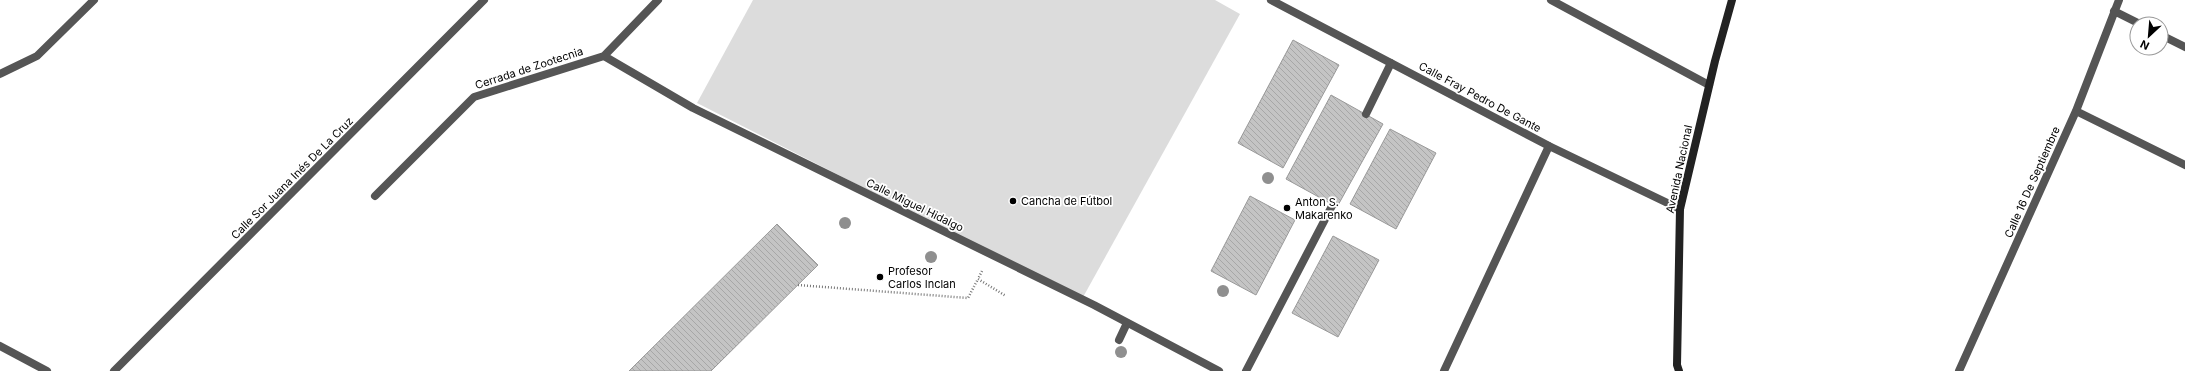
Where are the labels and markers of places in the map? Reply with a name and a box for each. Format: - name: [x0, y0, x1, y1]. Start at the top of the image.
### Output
- place label: Cancha de Fútbol: [1021, 194, 1112, 208]
- place label: Anton S. Makarenko: [1295, 195, 1353, 222]
- marker: Cancha de Fútbol: [1008, 196, 1018, 206]
- marker: Anton S. Makarenko: [1282, 203, 1292, 213]
- place label: Profesor Carlos Inclan: [888, 264, 956, 291]
- marker: Profesor Carlos Inclan: [875, 272, 885, 282]

